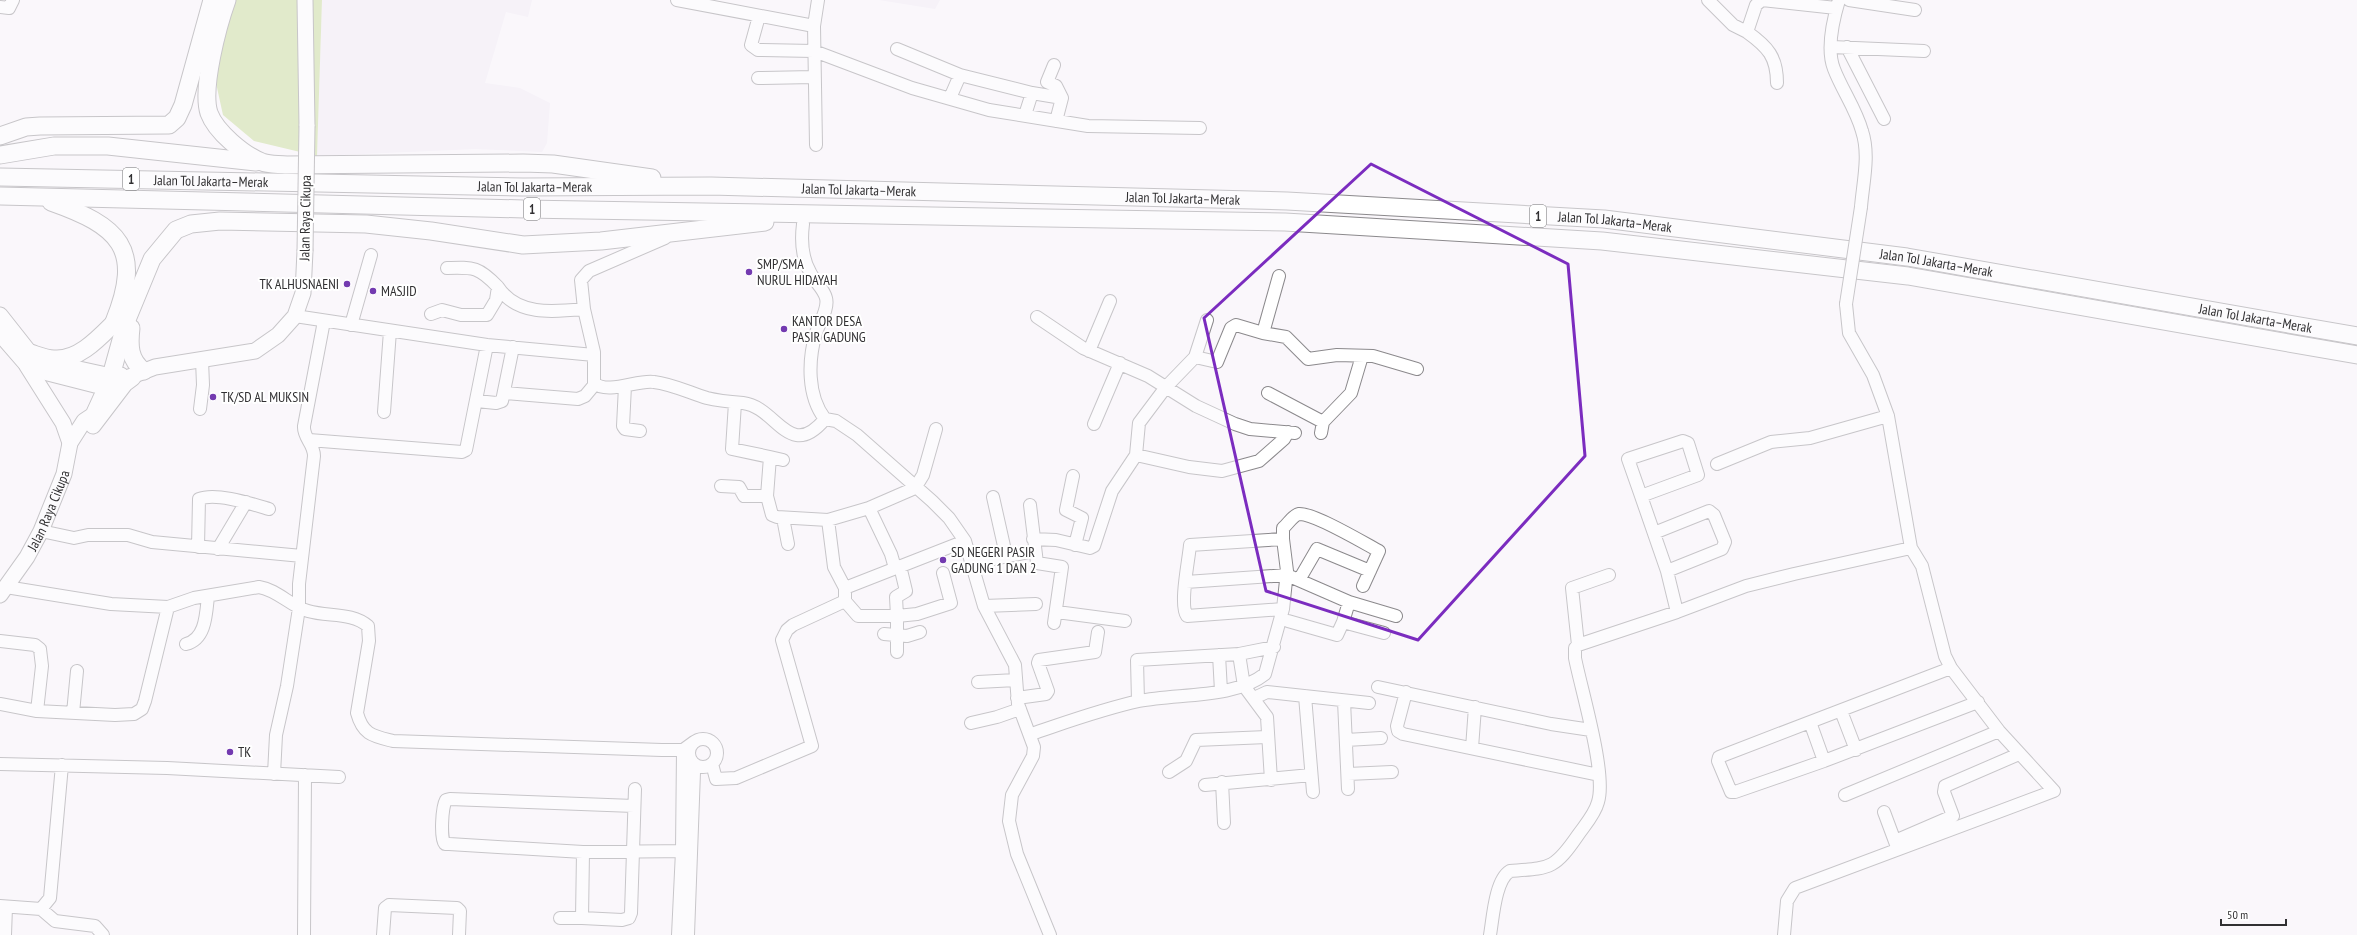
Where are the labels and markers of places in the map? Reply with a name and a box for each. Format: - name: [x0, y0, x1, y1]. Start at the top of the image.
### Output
- place label: SMP/SMA NURUL HIDAYAH: [757, 255, 837, 289]
- marker: SMP/SMA NURUL HIDAYAH: [744, 267, 754, 277]
- place label: TK ALHUSNAENI: [259, 275, 339, 293]
- marker: TK ALHUSNAENI: [342, 279, 352, 289]
- place label: MASJID: [381, 282, 417, 300]
- marker: MASJID: [368, 286, 378, 296]
- place label: KANTOR DESA PASIR GADUNG: [792, 312, 866, 346]
- marker: KANTOR DESA PASIR GADUNG: [779, 324, 789, 334]
- place label: TK/SD AL MUKSIN: [221, 388, 309, 406]
- marker: TK/SD AL MUKSIN: [208, 392, 218, 402]
- place label: SD NEGERI PASIR GADUNG 1 DAN 2: [951, 543, 1036, 577]
- marker: SD NEGERI PASIR GADUNG 1 DAN 2: [938, 555, 948, 565]
- place label: TK: [238, 743, 251, 761]
- marker: TK: [225, 747, 235, 757]

